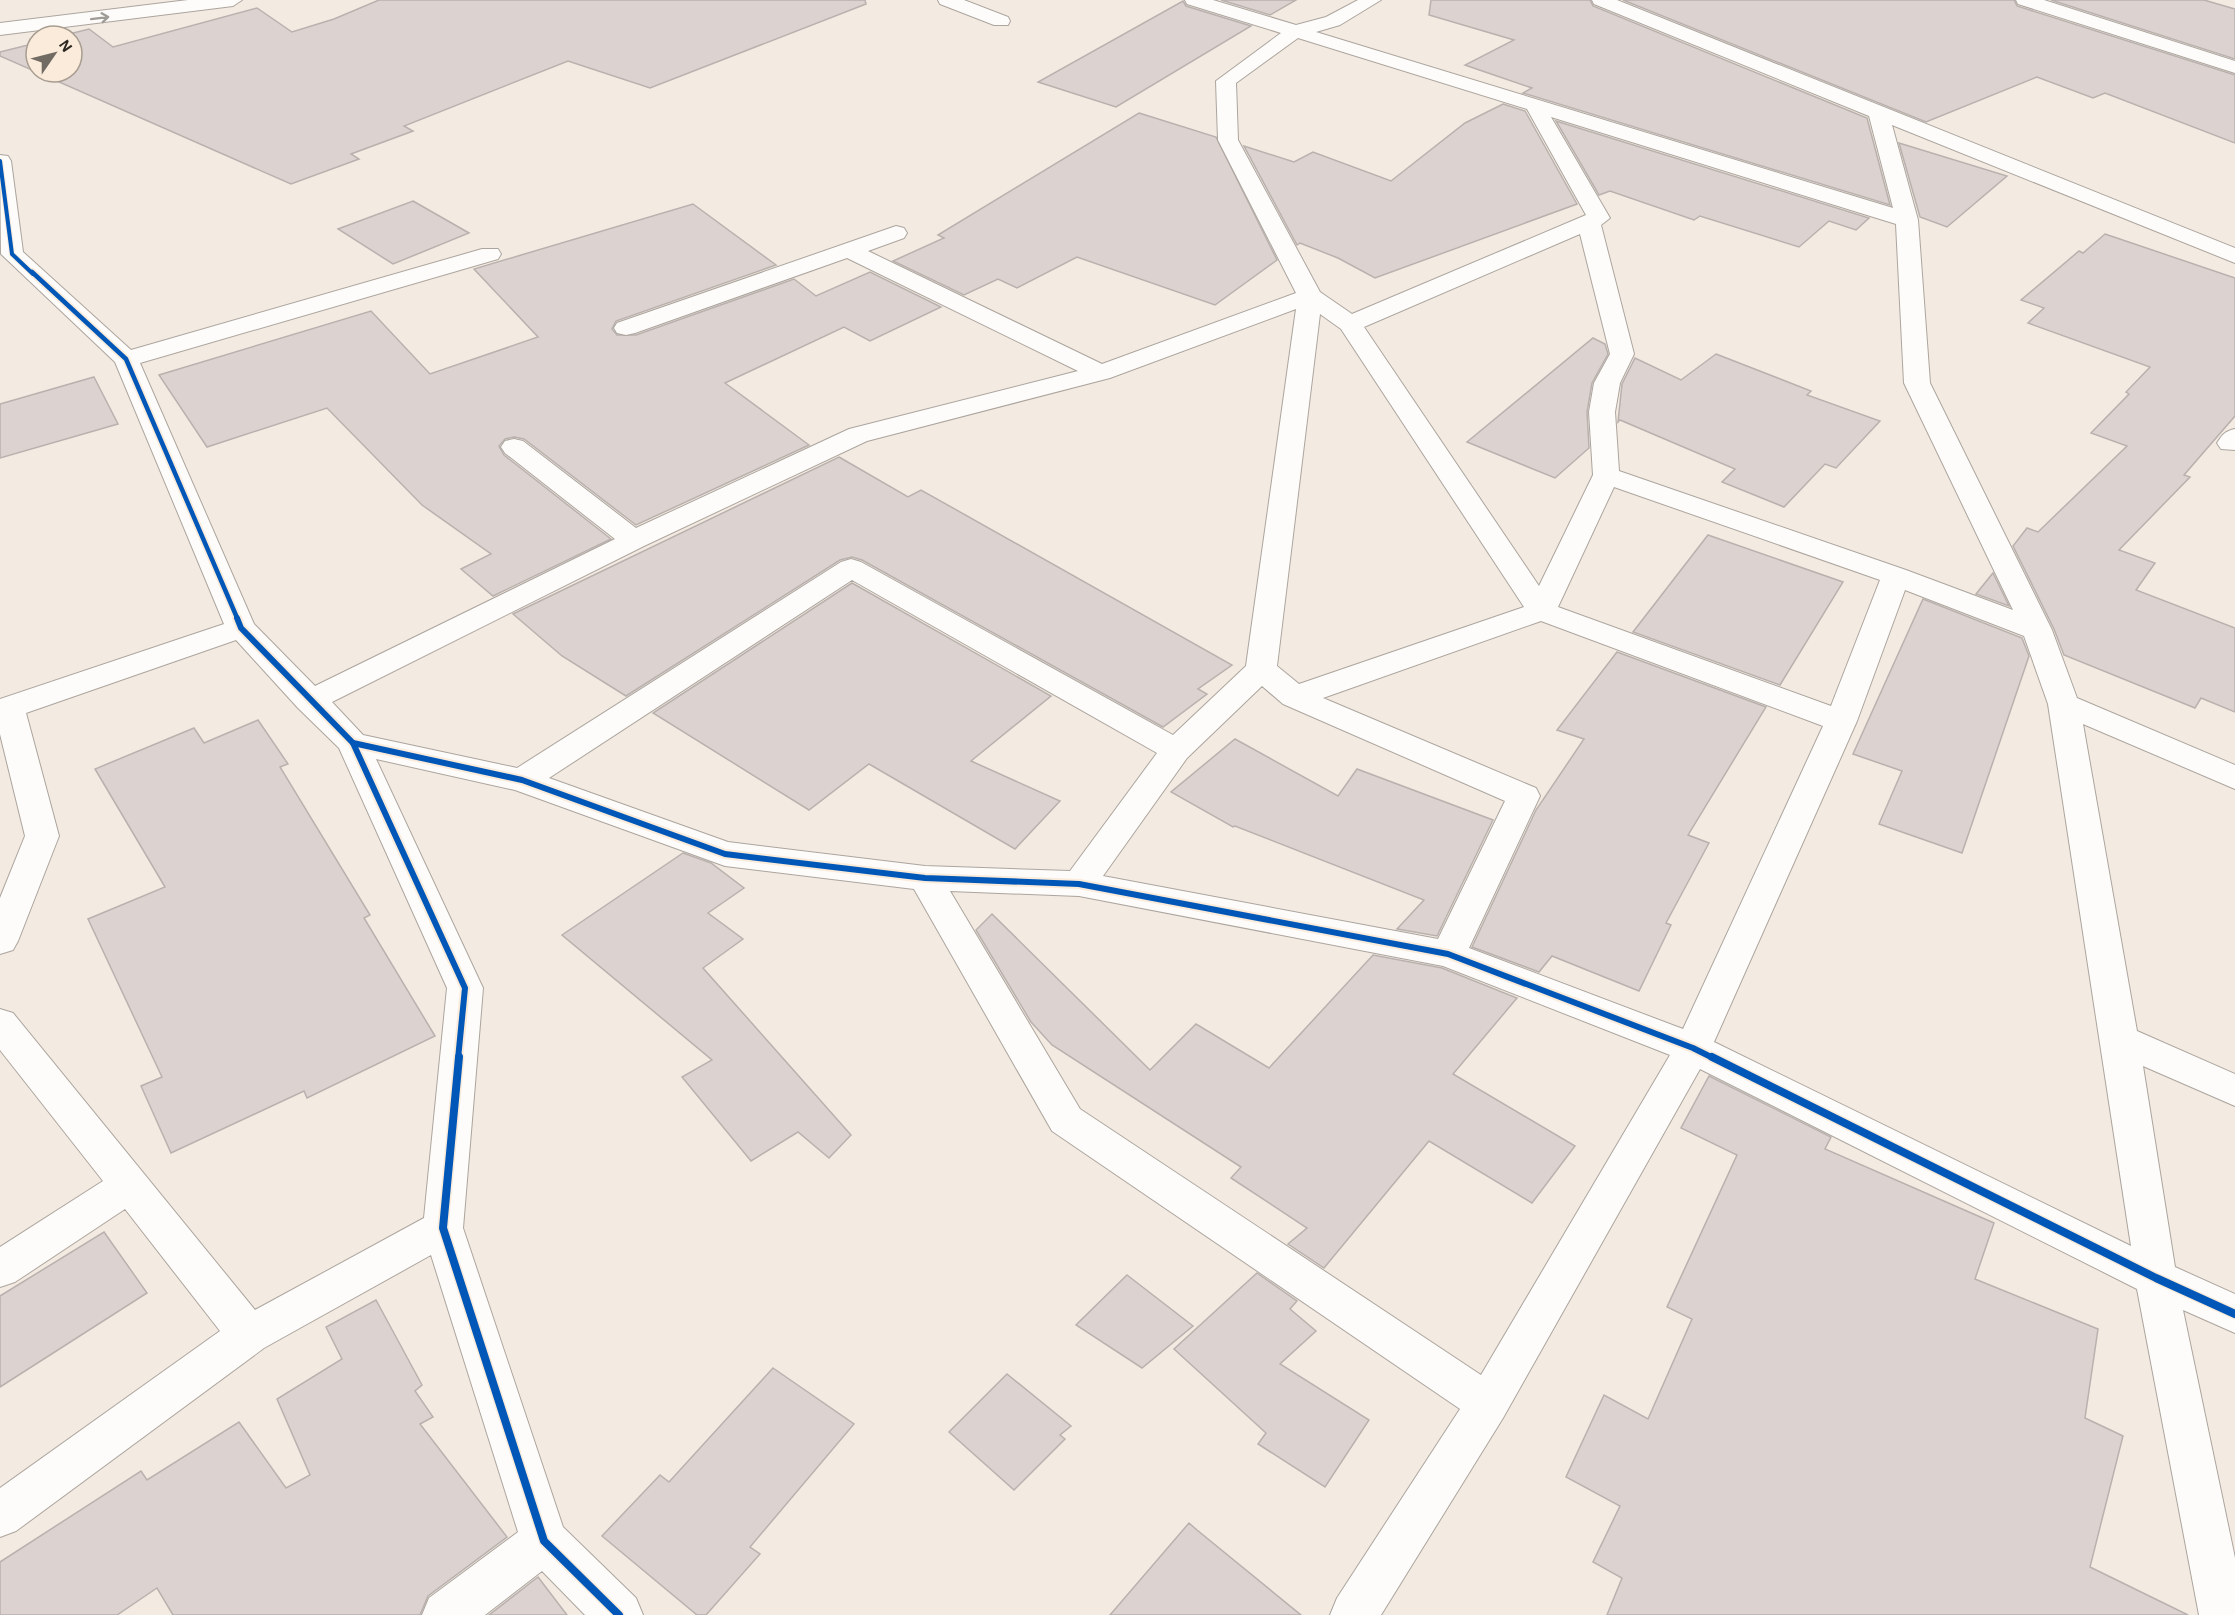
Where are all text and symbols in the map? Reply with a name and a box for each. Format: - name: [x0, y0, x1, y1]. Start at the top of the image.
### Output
- one-way arrow: [89, 12, 109, 23]
- north arrow: [24, 24, 84, 84]
- text: N: [56, 37, 75, 55]

